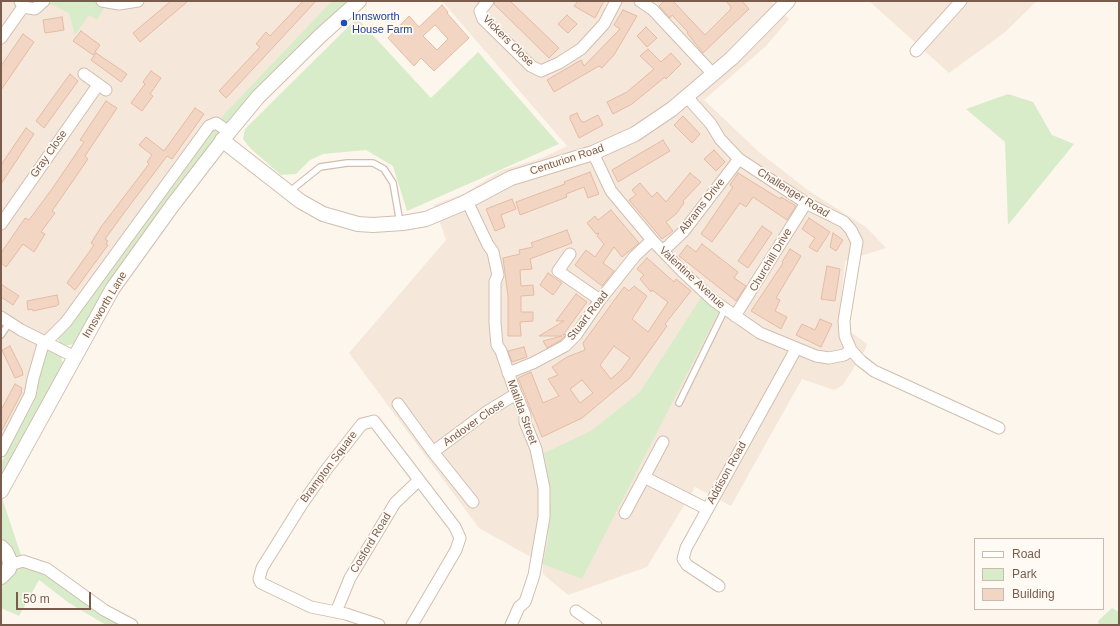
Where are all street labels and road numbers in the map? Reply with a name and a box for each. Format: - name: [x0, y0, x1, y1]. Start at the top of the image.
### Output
- street label: Vickers Close: [480, 13, 536, 69]
- street label: Gray Close: [28, 128, 70, 180]
- street label: Centurion Road: [528, 142, 606, 178]
- street label: Challenger Road: [754, 166, 832, 220]
- street label: Abrams Drive: [676, 176, 728, 236]
- street label: Churchill Drive: [747, 226, 795, 294]
- street label: Valentine Avenue: [656, 244, 728, 312]
- street label: Innsworth Lane: [80, 269, 130, 341]
- street label: Stuart Road: [565, 289, 611, 343]
- street label: Matilda Street: [504, 378, 540, 446]
- street label: Andover Close: [441, 397, 507, 449]
- street label: Brampton Square: [298, 429, 360, 505]
- street label: Addison Road: [704, 440, 750, 506]
- street label: Cosford Road: [348, 511, 394, 575]

